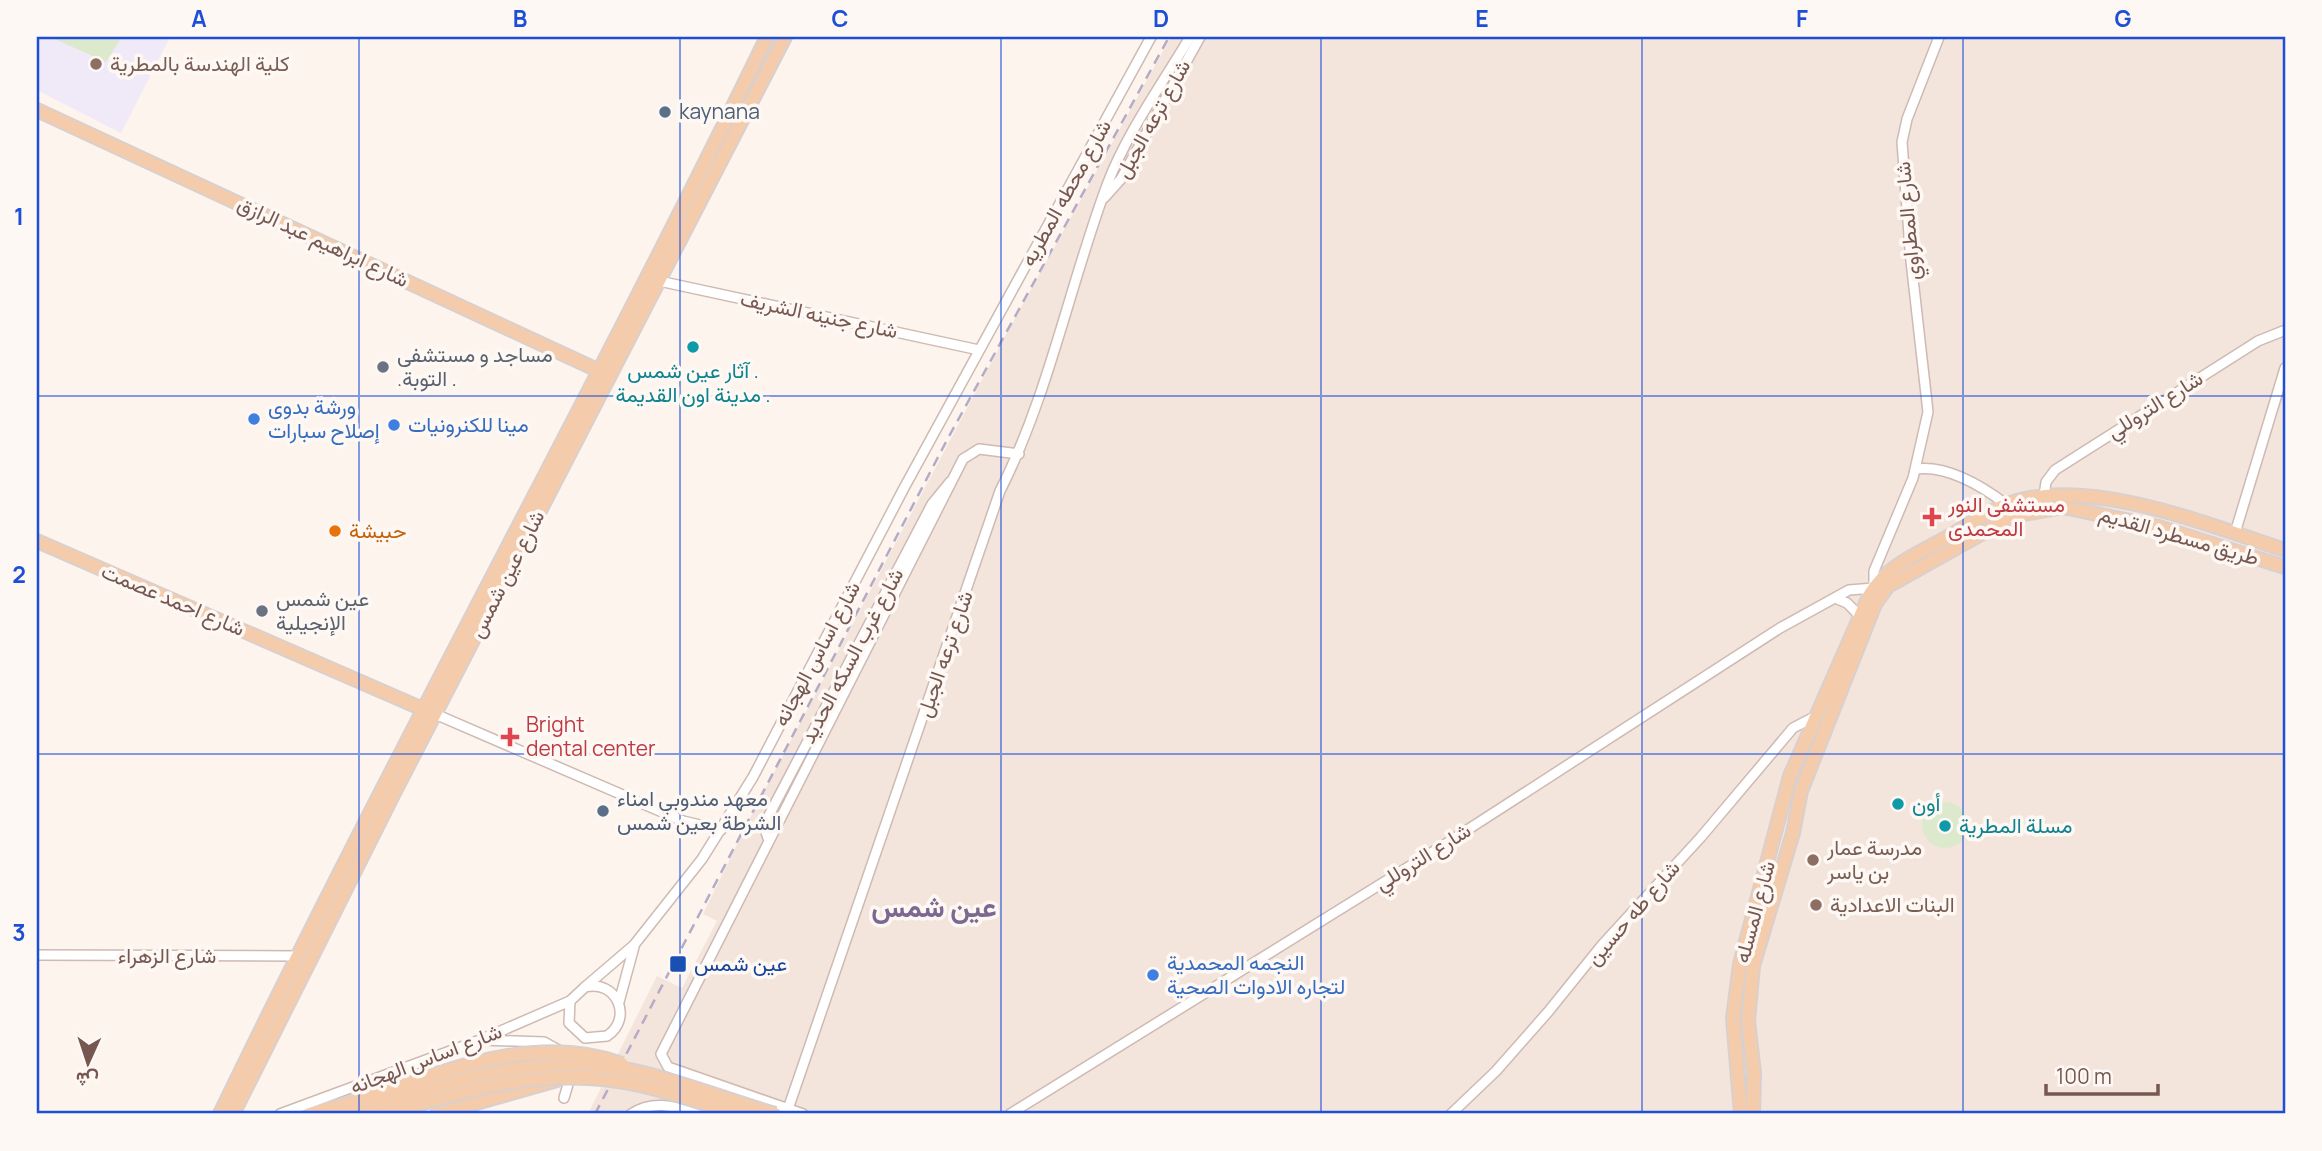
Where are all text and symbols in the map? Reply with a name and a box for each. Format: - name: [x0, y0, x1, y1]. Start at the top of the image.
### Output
- text: A: [191, 2, 207, 34]
- text: B: [513, 2, 527, 34]
- text: C: [832, 2, 849, 34]
- text: D: [1153, 2, 1169, 34]
- text: E: [1475, 2, 1489, 34]
- text: F: [1796, 2, 1808, 34]
- text: G: [2115, 2, 2132, 34]
- place label: كلية الهندسة بالمطرية: [110, 49, 289, 77]
- street label: شارع ترعه الجبل: [1108, 54, 1197, 184]
- marker: كلية الهندسة بالمطرية: [88, 56, 104, 72]
- place label: kaynana: [679, 97, 760, 125]
- marker: kaynana: [657, 104, 673, 120]
- street label: شارع محطه المطريه: [1013, 114, 1118, 271]
- street label: شارع المطراوي: [1888, 160, 1930, 282]
- street label: شارع ابراهيم عبد الرازق: [233, 189, 414, 294]
- text: 1: [14, 200, 24, 232]
- street label: شارع جنينه الشريف: [738, 284, 900, 345]
- marker: آثار عين شمس . مدينة اون القديمة .: [685, 339, 701, 355]
- place label: مساجد و مستشفى .التوبة .: [397, 340, 553, 392]
- place label: آثار عين شمس . مدينة اون القديمة .: [615, 356, 771, 408]
- marker: مساجد و مستشفى .التوبة .: [375, 359, 391, 375]
- street label: شارع التروللي: [2101, 364, 2210, 448]
- place label: ورشة بدوى إصلاح سبارات: [268, 392, 380, 445]
- place label: مينا للكنرونيات: [408, 410, 529, 438]
- marker: ورشة بدوى إصلاح سبارات: [246, 411, 262, 427]
- marker: مينا للكنرونيات: [386, 417, 402, 433]
- place label: مستشفى النور المحمدى: [1947, 490, 2065, 542]
- street label: طريق مسطرد القديم: [2096, 499, 2262, 572]
- street label: شارع عين شمس: [462, 505, 551, 643]
- marker: مستشفى النور المحمدى: [1922, 507, 1942, 527]
- place label: حبيشة: [349, 516, 407, 544]
- marker: حبيشة: [327, 523, 343, 539]
- street label: شارع احمد عصمت: [97, 556, 249, 643]
- text: 2: [12, 558, 26, 590]
- street label: شارع غرب السكه الحديد: [793, 563, 910, 749]
- street label: شارع اساس الهجانه: [766, 576, 867, 731]
- place label: عين شمس الإنجيلية: [276, 584, 369, 637]
- street label: شارع ترعه الجبل: [909, 587, 980, 721]
- marker: عين شمس الإنجيلية: [254, 603, 270, 619]
- place label: Bright dental center: [526, 710, 656, 762]
- marker: Bright dental center: [500, 727, 520, 747]
- place label: معهد مندوبي امناء الشرطة بعين شمس: [617, 784, 781, 836]
- place label: أون: [1912, 789, 1941, 817]
- marker: أون: [1890, 796, 1906, 812]
- marker: معهد مندوبي امناء الشرطة بعين شمس: [595, 803, 611, 819]
- place label: مسلة المطرية: [1959, 811, 2072, 839]
- street label: شارع التروللي: [1369, 816, 1478, 900]
- marker: مسلة المطرية: [1937, 818, 1953, 834]
- place label: مدرسة عمار بن ياسر: [1826, 833, 1922, 885]
- marker: مدرسة عمار بن ياسر: [1805, 852, 1821, 868]
- street label: شارع طه حسين: [1579, 854, 1686, 971]
- street label: شارع المسله: [1727, 858, 1782, 966]
- district label: عين شمس: [871, 887, 997, 925]
- place label: البنات الاعدادية: [1830, 890, 1955, 918]
- marker: البنات الاعدادية: [1808, 897, 1824, 913]
- text: 3: [12, 916, 26, 948]
- street label: شارع الزهراء: [118, 941, 216, 970]
- place label: النجمه المحمدية لتجاره الادوات الصحية: [1167, 948, 1345, 1000]
- place label: عين شمس: [694, 949, 787, 977]
- marker: عين شمس: [668, 954, 688, 974]
- marker: النجمه المحمدية لتجاره الادوات الصحية: [1145, 967, 1161, 983]
- street label: شارع اساس الهجانه: [346, 1016, 506, 1101]
- north arrow: [52, 1028, 122, 1098]
- scale bar: [2046, 1053, 2158, 1097]
- text: 100 m: [2056, 1062, 2112, 1090]
- text: ش: [75, 1066, 99, 1094]

